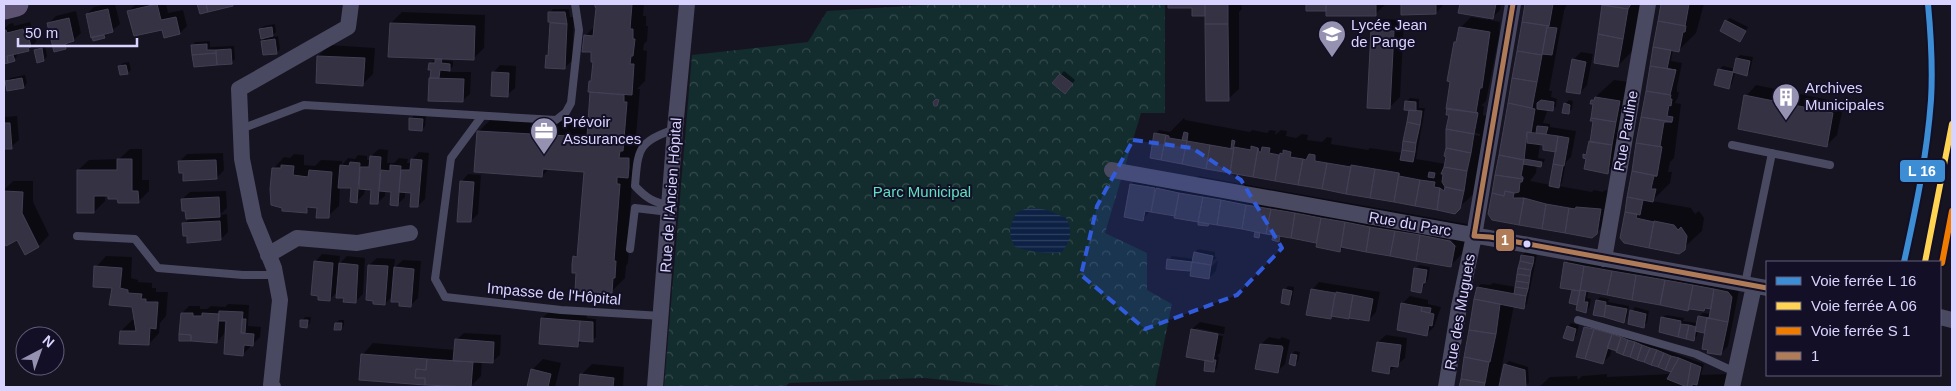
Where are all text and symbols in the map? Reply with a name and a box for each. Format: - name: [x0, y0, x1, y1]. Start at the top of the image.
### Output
- scale bar: [18, 15, 136, 47]
- place label: Lycée Jean de Pange: [1351, 16, 1427, 50]
- school or university icon: Lycée Jean de Pange: [1317, 19, 1347, 58]
- text: 50 m: [25, 24, 58, 41]
- place label: Archives Municipales: [1805, 79, 1884, 113]
- building icon: Archives Municipales: [1771, 82, 1801, 121]
- street label: Rue Pauline: [1610, 89, 1641, 173]
- place label: Prévoir Assurances: [563, 113, 641, 147]
- office icon: Prévoir Assurances: [529, 116, 559, 155]
- street label: Rue de l'Ancien Hôpital: [657, 117, 684, 273]
- line badge: L 16: [1899, 159, 1946, 183]
- text: L 16: [1908, 163, 1936, 179]
- park label: Parc Municipal: [873, 183, 971, 200]
- street label: Rue du Parc: [1368, 208, 1453, 239]
- line badge: 1: [1495, 228, 1515, 252]
- text: 1: [1501, 232, 1509, 248]
- unlabelled marker: [1522, 239, 1532, 249]
- street label: Rue des Muguets: [1441, 253, 1478, 371]
- legend: [1766, 261, 1941, 376]
- text: Voie ferrée L 16: [1811, 272, 1916, 289]
- street label: Impasse de l'Hôpital: [486, 279, 622, 308]
- text: Voie ferrée A 06: [1811, 297, 1917, 314]
- text: Voie ferrée S 1: [1811, 322, 1910, 339]
- north arrow: [15, 326, 65, 376]
- text: N: [39, 332, 58, 351]
- text: 1: [1811, 347, 1819, 364]

